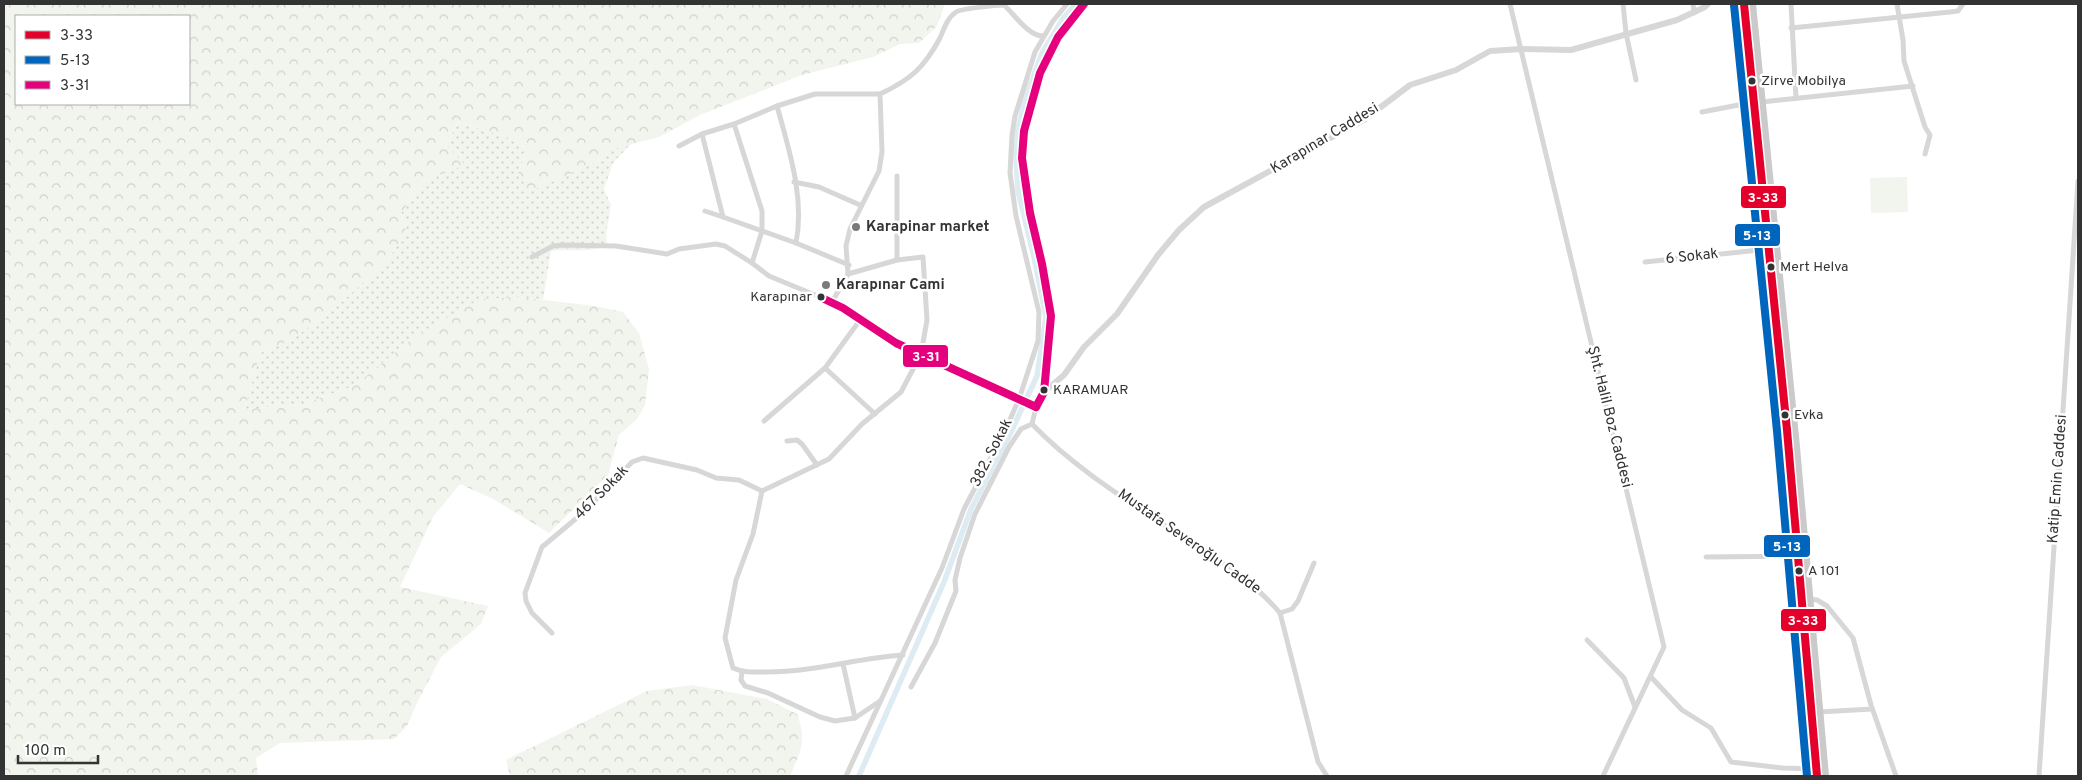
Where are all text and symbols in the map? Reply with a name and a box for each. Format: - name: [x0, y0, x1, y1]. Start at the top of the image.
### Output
- legend: [15, 15, 190, 105]
- text: 3-33: [60, 27, 93, 46]
- text: 5-13: [60, 52, 90, 71]
- place label: Zirve Mobilya: [1761, 73, 1846, 90]
- marker: Zirve Mobilya: [1747, 76, 1757, 86]
- text: 3-31: [60, 77, 90, 96]
- street label: Karapınar Caddesi: [1267, 99, 1383, 179]
- line badge: 3-33: [1740, 185, 1787, 209]
- text: 3-33: [1748, 190, 1778, 207]
- place label: Karapinar market: [866, 218, 990, 237]
- marker: Karapinar market: [850, 221, 862, 233]
- line badge: 5-13: [1734, 223, 1781, 247]
- text: 5-13: [1743, 228, 1771, 245]
- street label: 6 Sokak: [1665, 245, 1719, 269]
- place label: Mert Helva: [1780, 259, 1848, 276]
- marker: Mert Helva: [1766, 262, 1776, 272]
- place label: Karapınar Cami: [836, 276, 945, 295]
- marker: Karapınar Cami: [820, 279, 832, 291]
- place label: Karapınar: [750, 289, 813, 306]
- marker: Karapınar: [816, 292, 826, 302]
- line badge: 3-31: [902, 344, 949, 368]
- street label: Şht. Halil Boz Caddesi: [1582, 344, 1636, 490]
- text: 3-31: [912, 349, 940, 366]
- place label: KARAMUAR: [1053, 382, 1128, 399]
- marker: KARAMUAR: [1039, 385, 1049, 395]
- place label: Evka: [1794, 407, 1823, 424]
- marker: Evka: [1780, 410, 1790, 420]
- street label: Katip Emin Caddesi: [2044, 414, 2072, 544]
- street label: 382. Sokak: [967, 415, 1017, 491]
- street label: 467 Sokak: [571, 462, 633, 524]
- street label: Mustafa Severoğlu Cadde: [1114, 485, 1264, 599]
- line badge: 5-13: [1763, 534, 1811, 558]
- text: 5-13: [1773, 539, 1801, 556]
- place label: A 101: [1808, 563, 1840, 580]
- marker: A 101: [1794, 566, 1804, 576]
- line badge: 3-33: [1780, 608, 1827, 632]
- text: 3-33: [1788, 613, 1818, 630]
- scale bar: [18, 732, 98, 764]
- text: 100 m: [25, 742, 66, 761]

